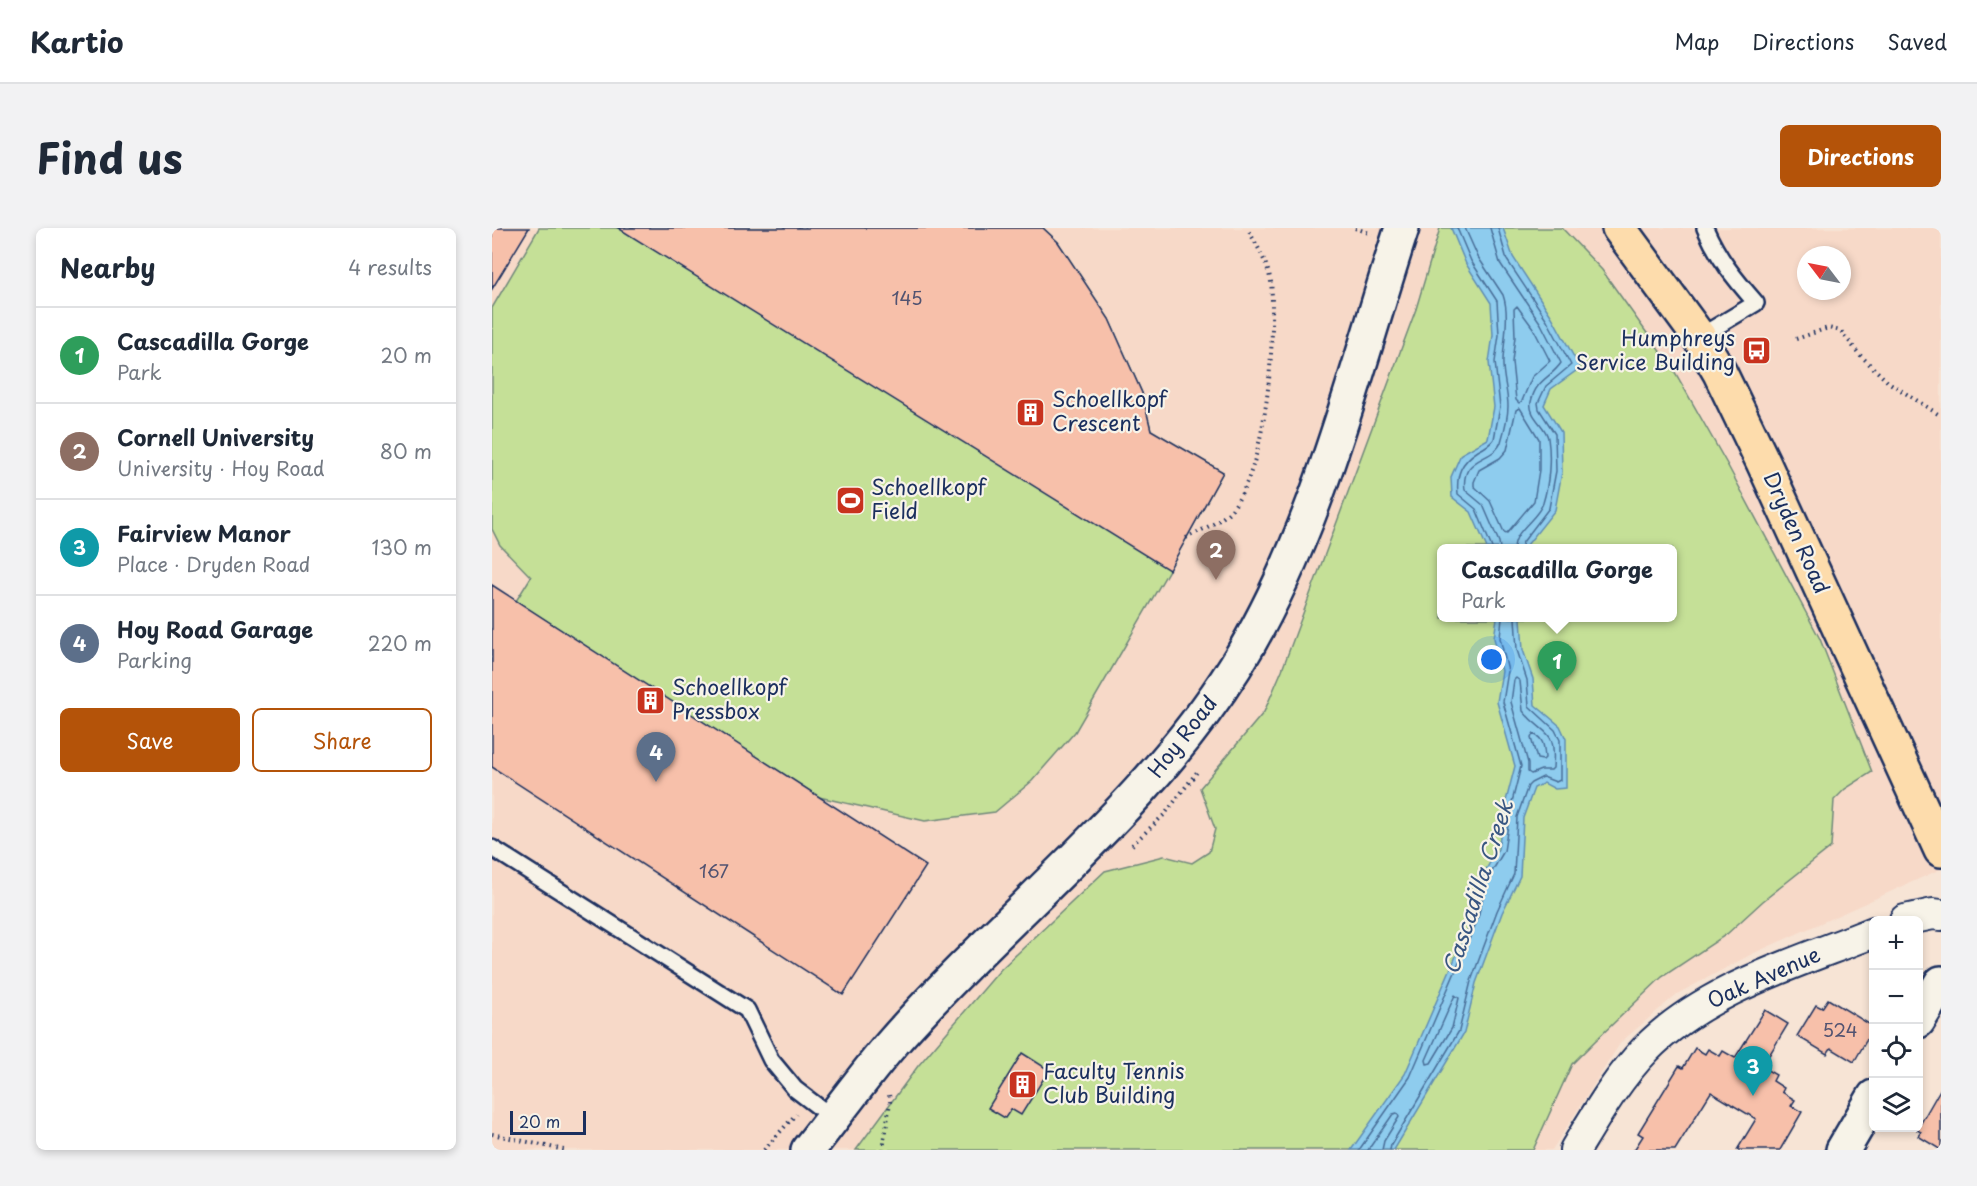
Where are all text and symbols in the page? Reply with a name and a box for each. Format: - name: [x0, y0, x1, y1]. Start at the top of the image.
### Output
- text: Kartio: [30, 20, 124, 63]
- text: Map: [1674, 25, 1719, 57]
- text: Directions: [1752, 25, 1854, 57]
- text: Saved: [1887, 25, 1947, 57]
- text: Find us: [36, 125, 183, 188]
- button: Directions: [1780, 125, 1941, 187]
- north arrow: [1797, 246, 1851, 300]
- text: Nearby: [60, 248, 155, 287]
- text: 4 results: [348, 252, 432, 282]
- house number: 145: [891, 284, 923, 311]
- place label: Humphreys Service Building: [1576, 321, 1735, 377]
- text: Cascadilla Gorge: [117, 324, 309, 357]
- bus stop icon: Humphreys Service Building: [1740, 335, 1772, 367]
- text: 1: [75, 340, 84, 370]
- text: 20 m: [380, 340, 432, 370]
- text: Park: [117, 357, 162, 387]
- place label: Schoellkopf Crescent: [1052, 382, 1169, 438]
- building icon: Schoellkopf Crescent: [1015, 396, 1047, 428]
- text: Cornell University: [117, 420, 314, 453]
- text: 2: [72, 436, 87, 466]
- text: 80 m: [380, 436, 432, 466]
- text: University · Hoy Road: [117, 453, 325, 483]
- street label: Dryden Road: [1757, 466, 1839, 598]
- place label: Schoellkopf Field: [871, 470, 988, 526]
- sports icon: Schoellkopf Field: [834, 484, 866, 516]
- text: Fairview Manor: [117, 516, 291, 549]
- pin: 2: [1196, 530, 1236, 580]
- text: 3: [73, 532, 86, 562]
- text: 130 m: [372, 532, 432, 562]
- popup: [1437, 544, 1677, 622]
- text: Place · Dryden Road: [117, 549, 311, 579]
- text: Cascadilla Gorge: [1461, 552, 1653, 585]
- text: Park: [1461, 585, 1506, 615]
- text: Hoy Road Garage: [117, 612, 313, 645]
- text: 4: [73, 628, 86, 658]
- text: 220 m: [368, 628, 432, 658]
- pin: 1: [1538, 642, 1576, 691]
- text: Parking: [117, 645, 192, 675]
- your location: [1477, 645, 1506, 674]
- place label: Schoellkopf Pressbox: [672, 670, 789, 726]
- building icon: Schoellkopf Pressbox: [635, 684, 667, 716]
- street label: Hoy Road: [1139, 688, 1224, 784]
- button: Save: [60, 708, 240, 772]
- button: Share: [252, 708, 432, 772]
- pin: 4: [636, 732, 676, 782]
- water label: Cascadilla Creek: [1433, 794, 1521, 978]
- house number: 167: [699, 857, 729, 884]
- map controls: [1869, 916, 1923, 1132]
- button: +: [1869, 916, 1923, 970]
- street label: Oak Avenue: [1702, 937, 1825, 1015]
- button: −: [1869, 970, 1923, 1024]
- house number: 524: [1822, 1016, 1858, 1043]
- button: locate: [1869, 1024, 1923, 1078]
- pin: 3: [1734, 1046, 1772, 1096]
- place label: Faculty Tennis Club Building: [1043, 1054, 1185, 1110]
- building icon: Faculty Tennis Club Building: [1006, 1068, 1038, 1100]
- button: layers: [1869, 1078, 1923, 1132]
- scale bar: [510, 1108, 586, 1136]
- text: 20 m: [519, 1109, 560, 1133]

